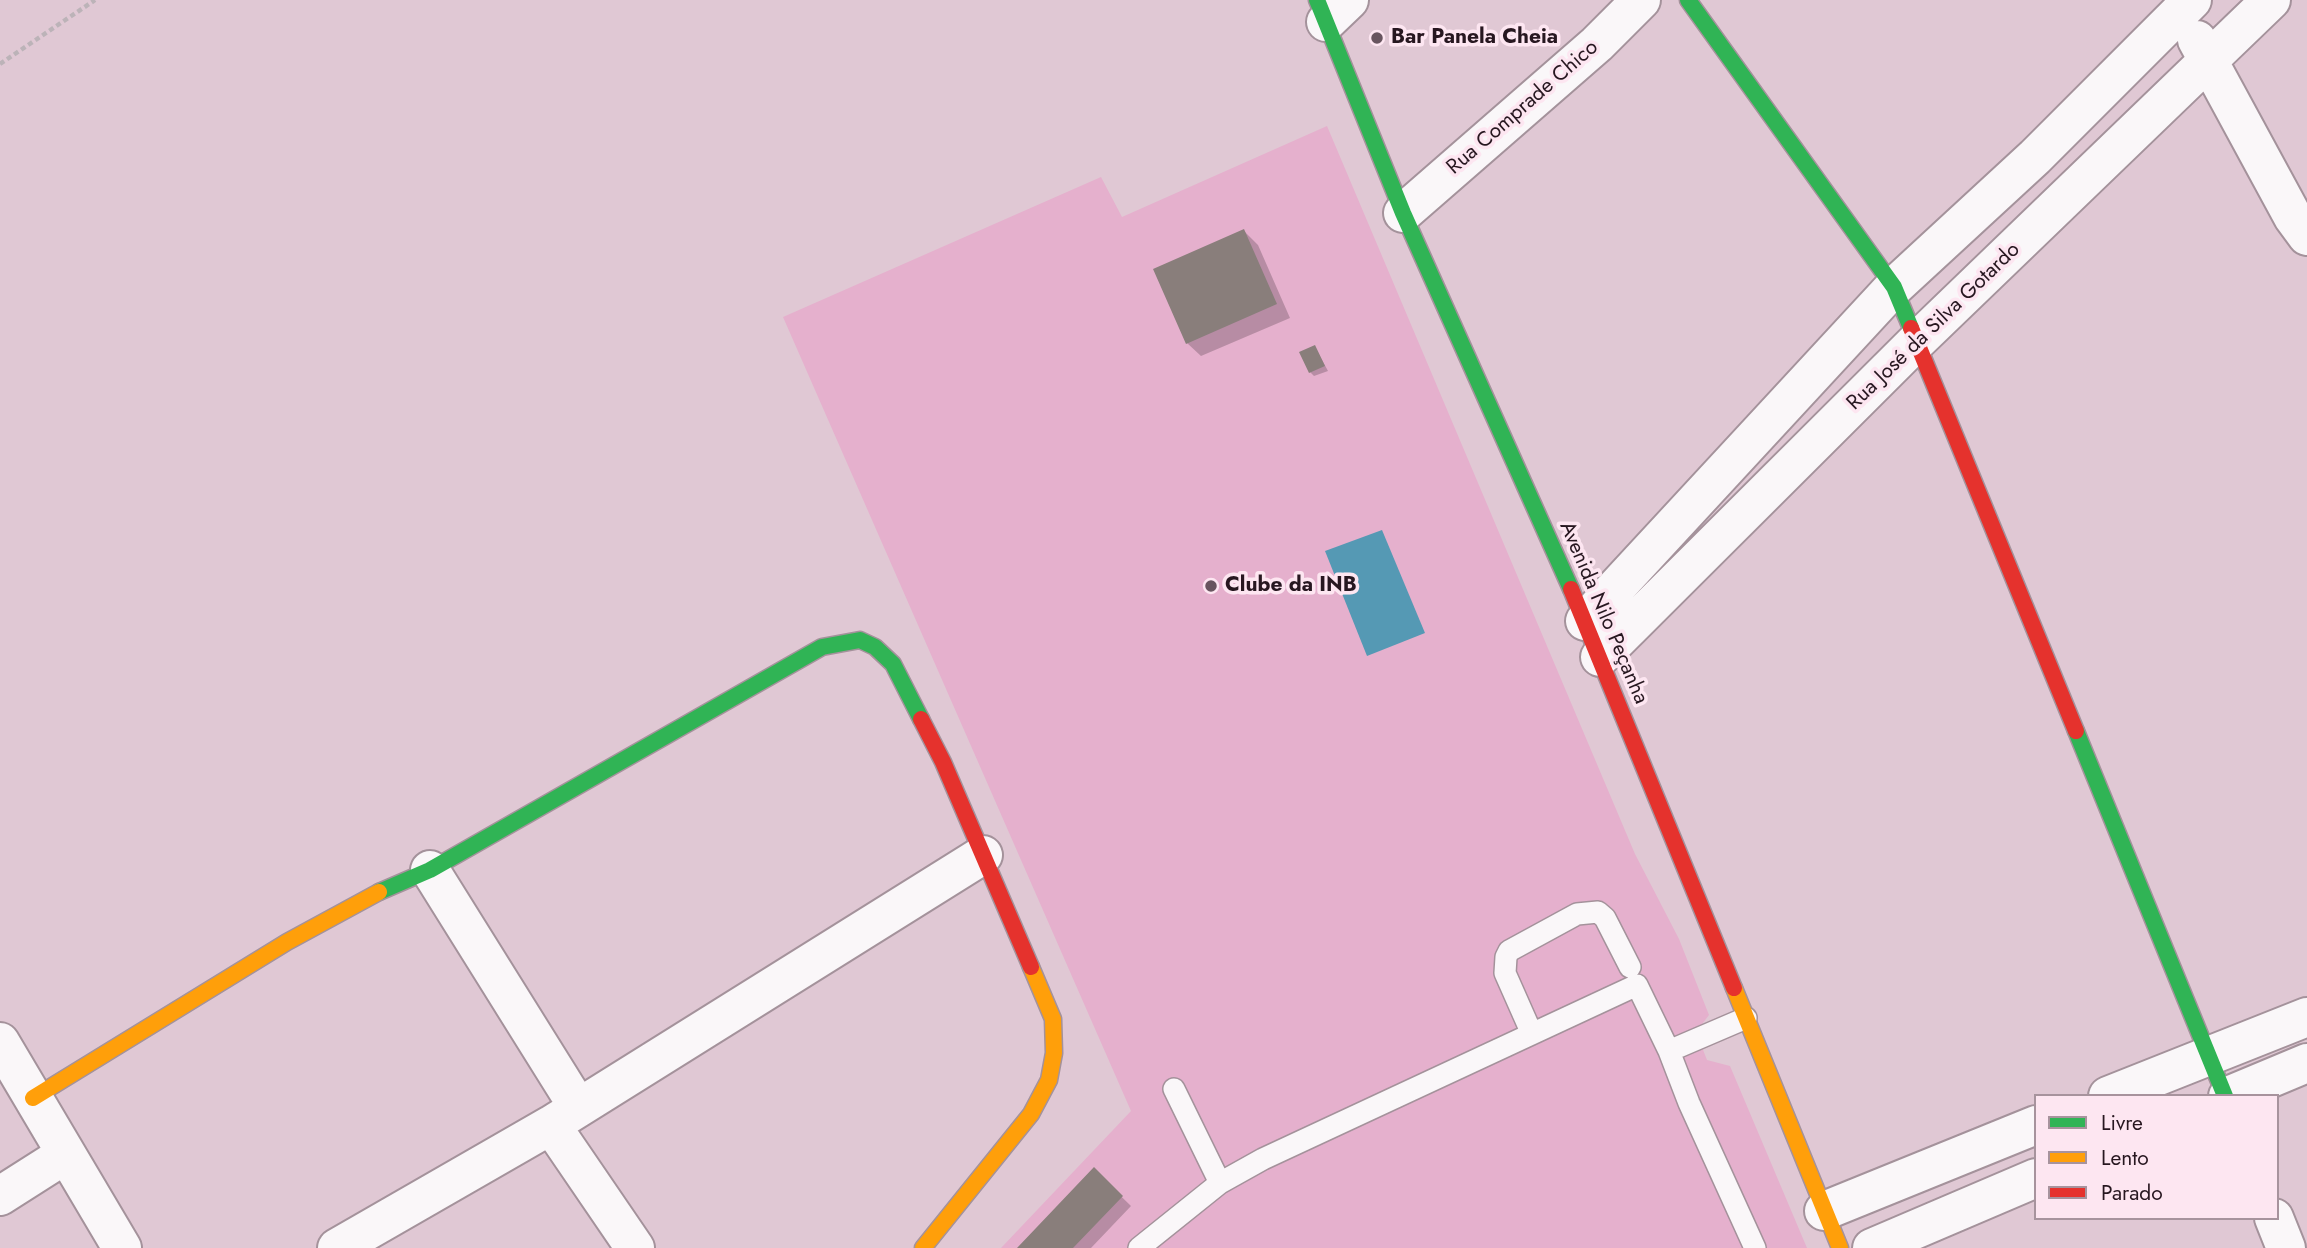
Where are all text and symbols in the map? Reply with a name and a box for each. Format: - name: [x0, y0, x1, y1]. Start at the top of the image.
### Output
- place label: Bar Panela Cheia: [1391, 25, 1558, 51]
- marker: Bar Panela Cheia: [1369, 30, 1385, 46]
- street label: Rua Comprade Chico: [1442, 35, 1604, 181]
- street label: Rua José da Silva Gotardo: [1842, 238, 2026, 416]
- street label: Avenida Nilo Peçanha: [1553, 518, 1653, 708]
- place label: Clube da INB: [1225, 573, 1357, 599]
- marker: Clube da INB: [1203, 578, 1219, 594]
- legend: [2034, 1094, 2279, 1220]
- text: Livre: [2101, 1108, 2143, 1138]
- text: Lento: [2101, 1143, 2149, 1173]
- text: Parado: [2101, 1178, 2163, 1208]

